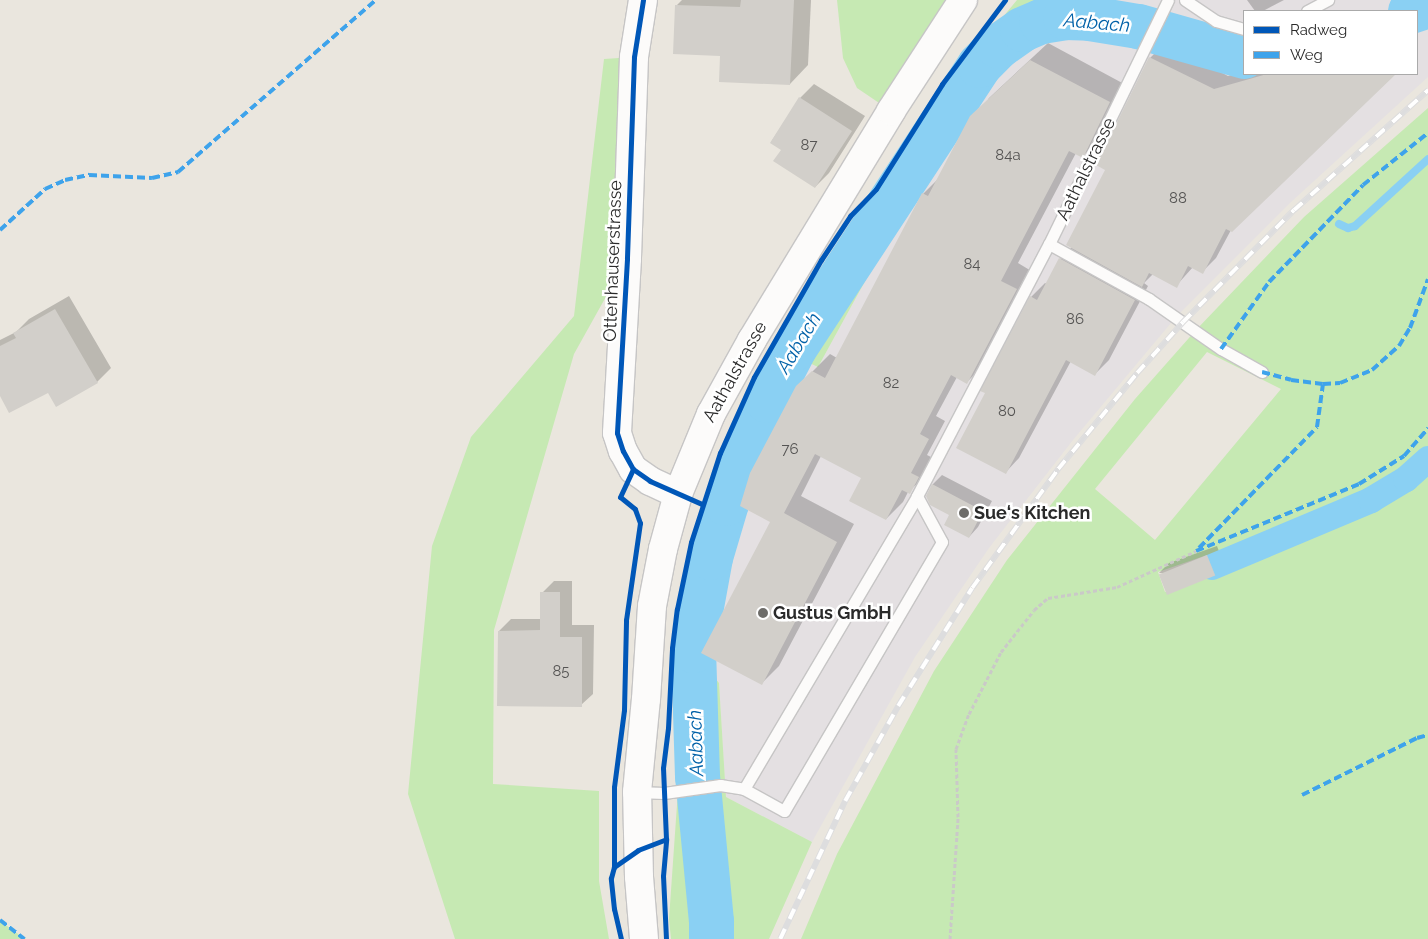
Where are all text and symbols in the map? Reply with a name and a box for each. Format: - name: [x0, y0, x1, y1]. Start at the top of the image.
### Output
- water label: Aabach: [1063, 9, 1131, 37]
- legend: [1243, 10, 1418, 75]
- text: Radweg: [1290, 21, 1347, 39]
- text: Weg: [1290, 46, 1323, 64]
- street label: Aathalstrasse: [1052, 114, 1120, 224]
- house number: 87: [801, 137, 817, 155]
- house number: 84a: [995, 147, 1021, 165]
- street label: Ottenhauserstrasse: [599, 180, 627, 342]
- house number: 88: [1169, 190, 1187, 208]
- house number: 84: [963, 256, 981, 274]
- water label: Aabach: [772, 309, 826, 377]
- house number: 86: [1066, 311, 1084, 329]
- street label: Aathalstrasse: [698, 318, 772, 426]
- house number: 82: [883, 375, 899, 393]
- house number: 80: [998, 403, 1016, 421]
- house number: 76: [781, 441, 799, 459]
- place label: Sue‘s Kitchen: [974, 502, 1090, 524]
- marker: Sue‘s Kitchen: [958, 507, 970, 519]
- place label: Gustus GmbH: [773, 602, 892, 624]
- marker: Gustus GmbH: [757, 607, 769, 619]
- house number: 85: [552, 663, 570, 681]
- water label: Aabach: [683, 709, 709, 777]

